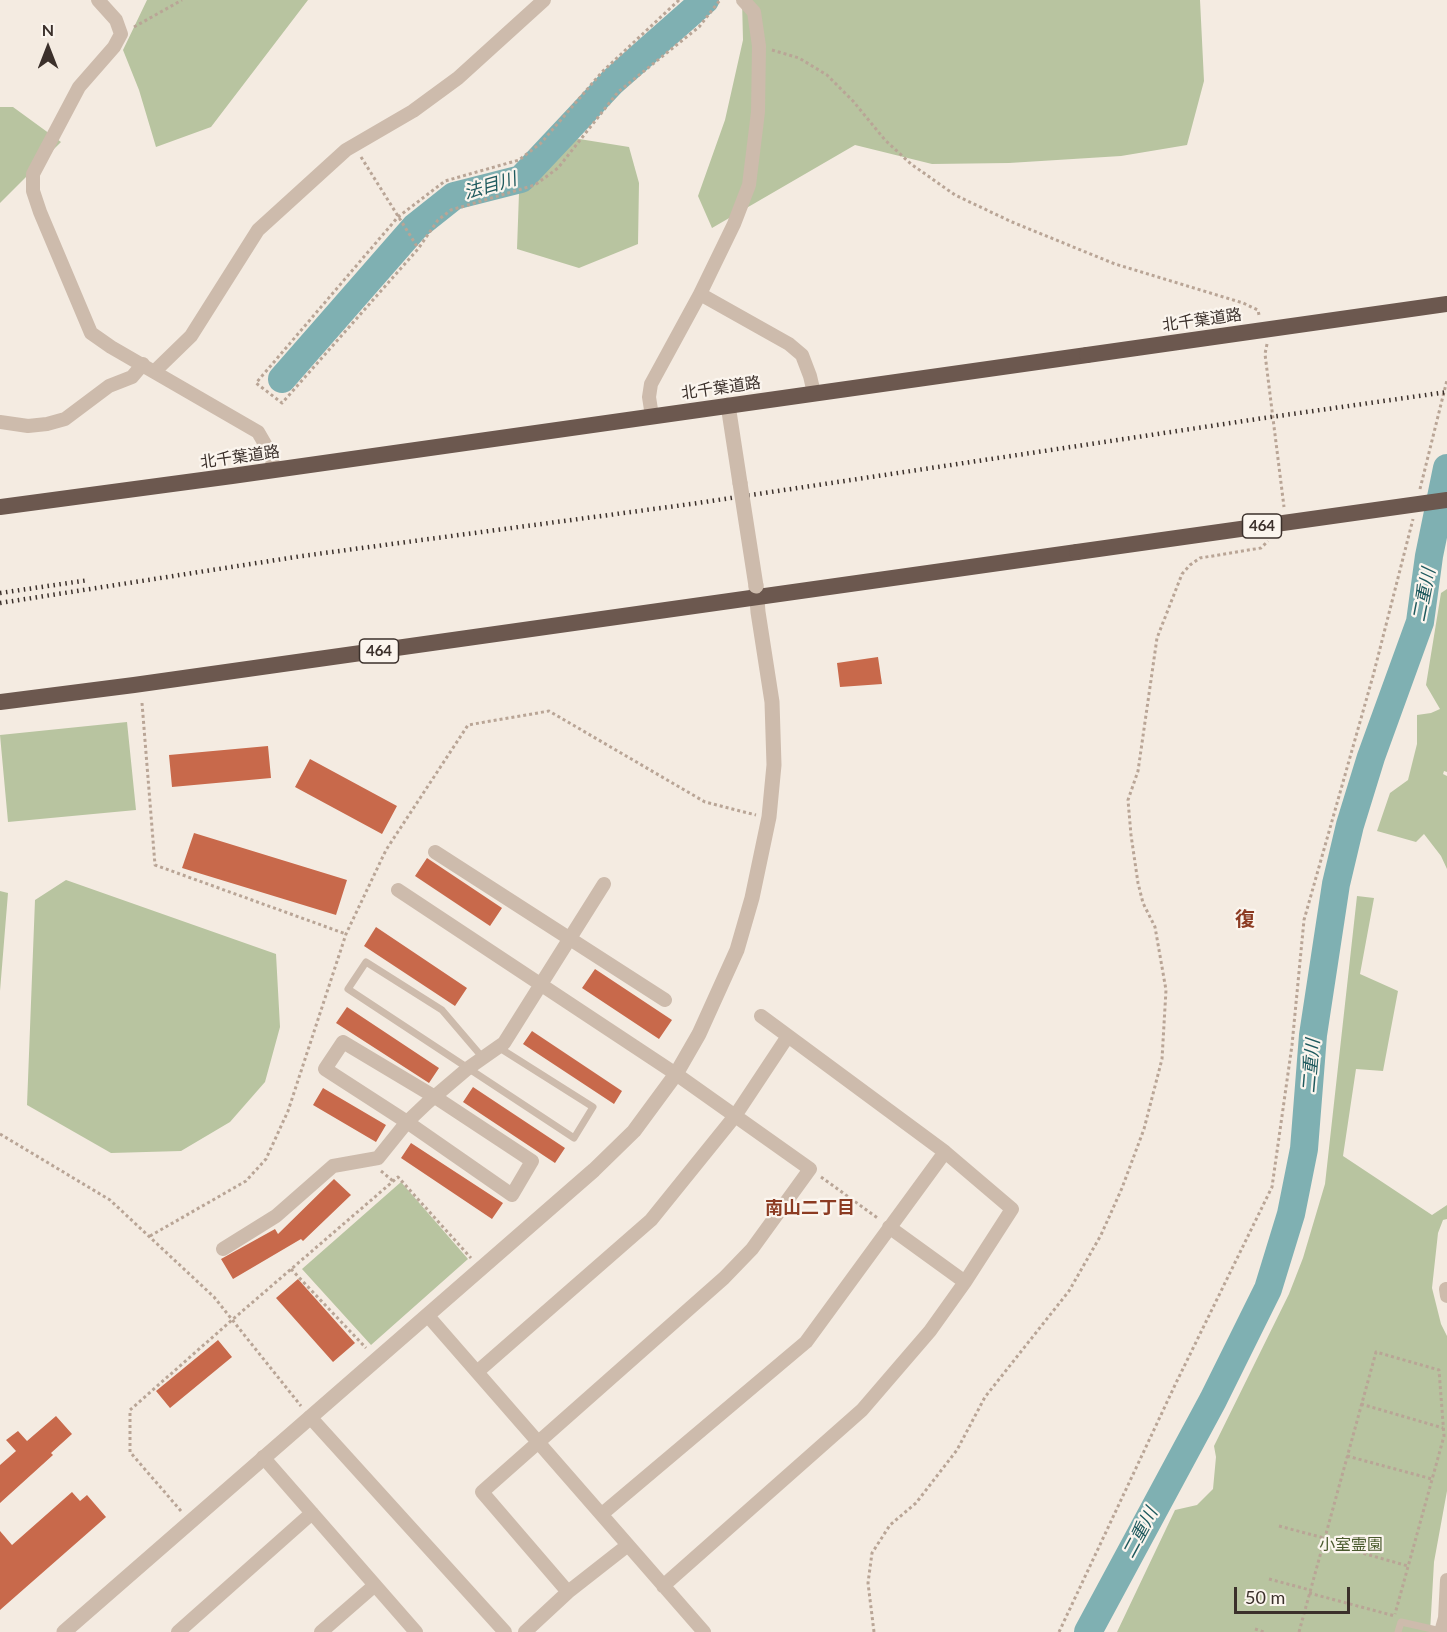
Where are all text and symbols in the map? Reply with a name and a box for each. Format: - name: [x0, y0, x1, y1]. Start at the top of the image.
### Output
- north arrow: [18, 18, 78, 78]
- text: N: [42, 20, 54, 39]
- water label: 法目川: [461, 168, 519, 204]
- street label: 北千葉道路: [1161, 305, 1243, 335]
- street label: 北千葉道路: [680, 373, 762, 403]
- street label: 北千葉道路: [199, 442, 281, 472]
- road number: 464: [1242, 514, 1282, 538]
- water label: 二重川: [1408, 566, 1440, 624]
- road number: 464: [360, 639, 398, 663]
- district label: 復: [1235, 908, 1255, 932]
- water label: 二重川: [1298, 1038, 1324, 1094]
- district label: 南山二丁目: [765, 1197, 855, 1219]
- water label: 二重川: [1118, 1504, 1162, 1562]
- park label: 小室霊園: [1319, 1535, 1383, 1555]
- scale bar: [1237, 1575, 1352, 1613]
- text: 50 m: [1245, 1586, 1285, 1608]

